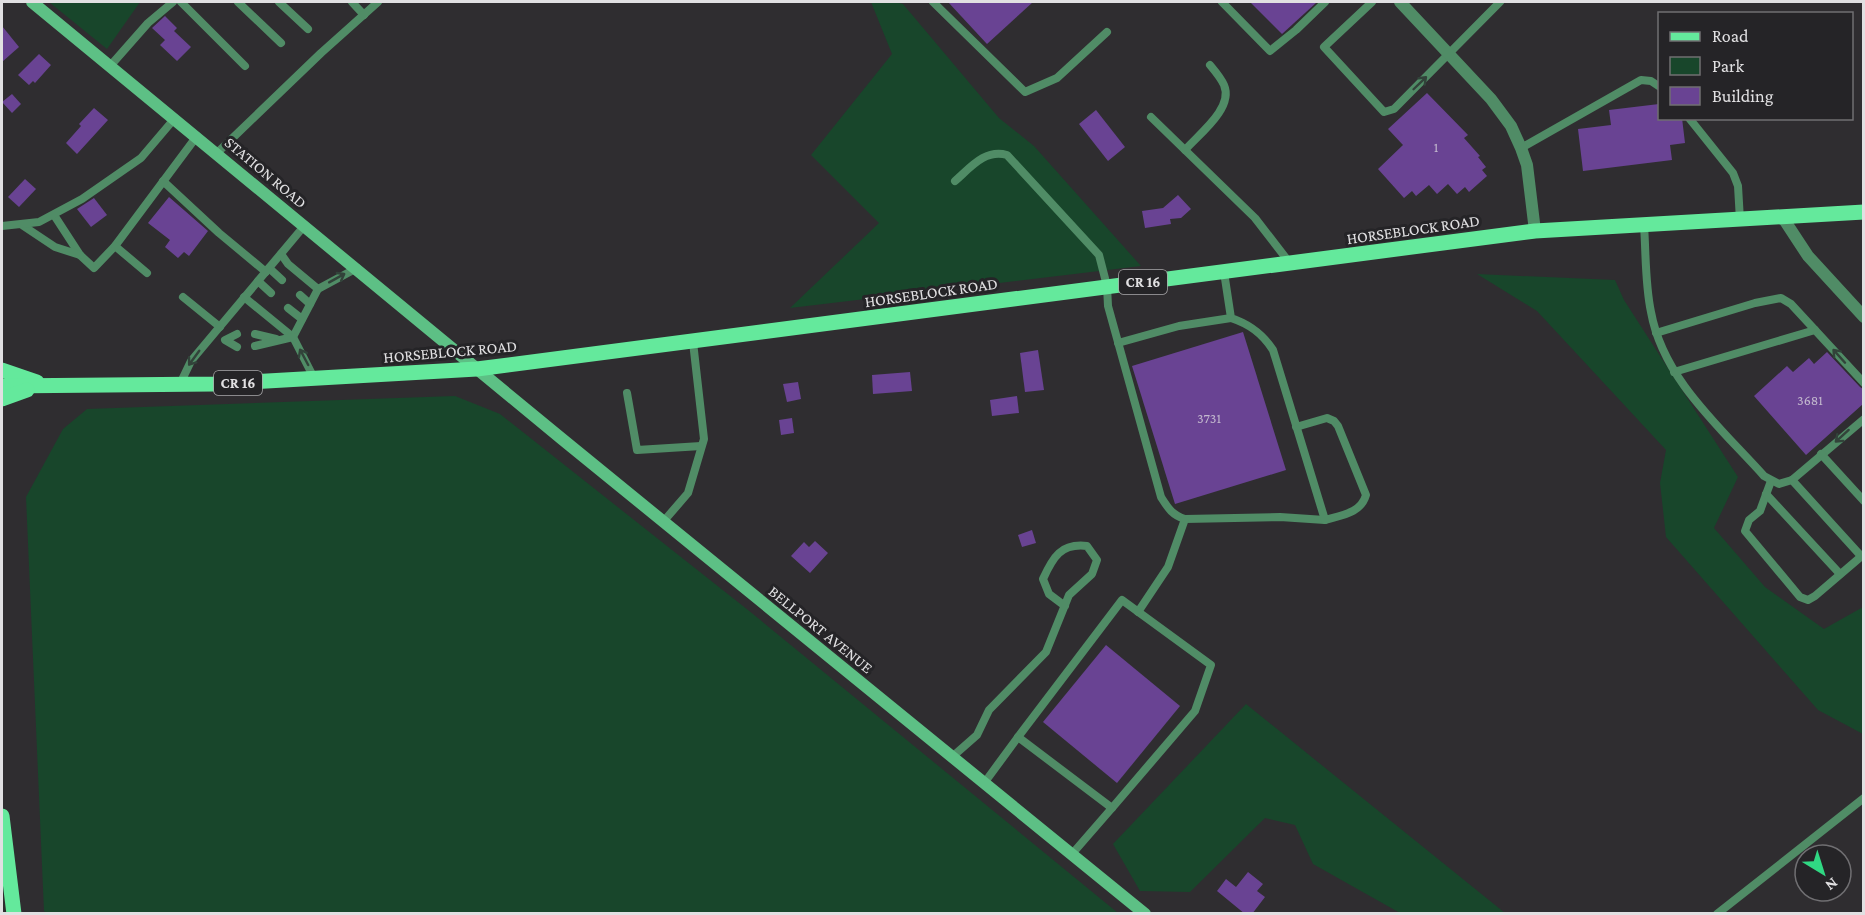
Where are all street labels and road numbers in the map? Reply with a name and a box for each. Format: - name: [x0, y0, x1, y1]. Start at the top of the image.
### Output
- street label: STATION ROAD: [222, 133, 310, 211]
- street label: HORSEBLOCK ROAD: [1345, 212, 1481, 247]
- road number: CR 16: [1119, 270, 1167, 294]
- street label: HORSEBLOCK ROAD: [863, 275, 999, 310]
- street label: HORSEBLOCK ROAD: [382, 337, 518, 366]
- road number: CR 16: [214, 371, 262, 395]
- street label: BELLPORT AVENUE: [765, 582, 876, 677]

